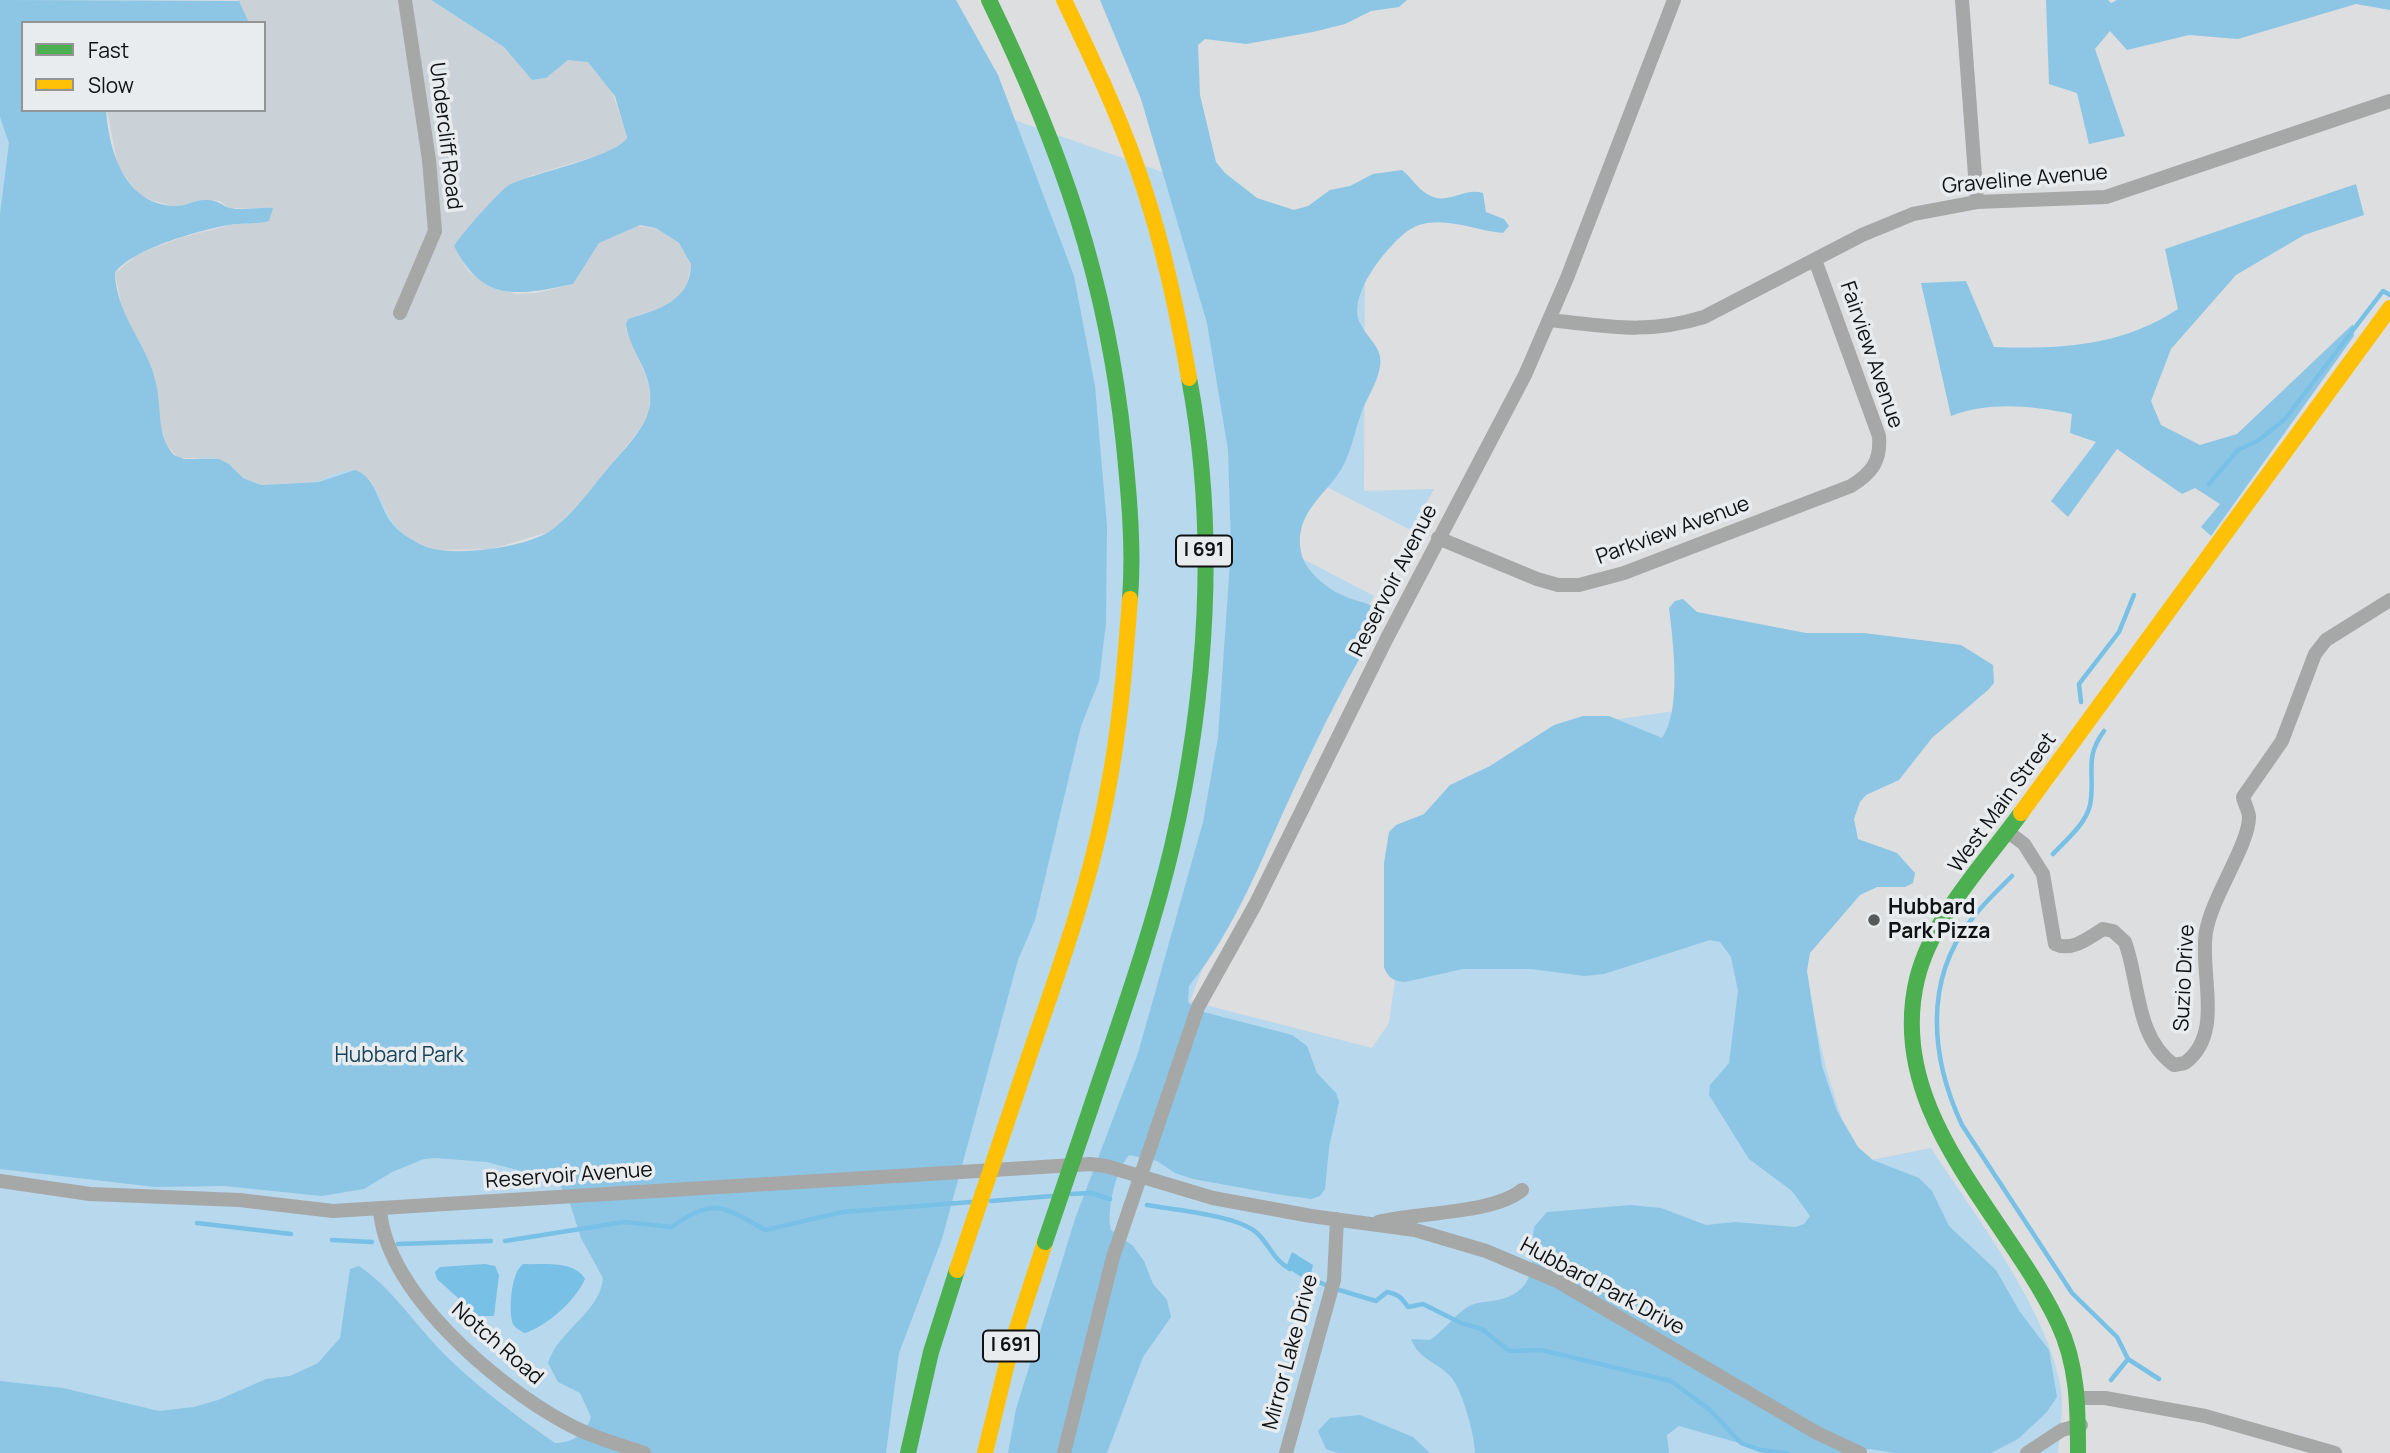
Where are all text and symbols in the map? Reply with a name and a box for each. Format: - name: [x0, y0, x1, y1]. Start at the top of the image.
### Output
- legend: [21, 21, 266, 112]
- text: Fast: [88, 36, 129, 64]
- street label: Undercliff Road: [423, 61, 467, 211]
- text: Slow: [88, 71, 134, 99]
- street label: Graveline Avenue: [1941, 160, 2109, 200]
- street label: Fairview Avenue: [1834, 278, 1908, 432]
- street label: Parkview Avenue: [1593, 492, 1753, 570]
- street label: Reservoir Avenue: [1345, 501, 1443, 661]
- road number: I 691: [1176, 536, 1232, 566]
- street label: West Main Street: [1944, 728, 2062, 878]
- place label: Hubbard Park Pizza: [1888, 895, 1990, 945]
- marker: Hubbard Park Pizza: [1866, 912, 1882, 928]
- street label: Suzio Drive: [2170, 924, 2200, 1032]
- park label: Hubbard Park: [334, 1043, 464, 1069]
- street label: Reservoir Avenue: [485, 1158, 653, 1194]
- street label: Hubbard Park Drive: [1516, 1233, 1688, 1341]
- street label: Mirror Lake Drive: [1258, 1272, 1324, 1432]
- street label: Notch Road: [446, 1297, 548, 1391]
- road number: I 691: [983, 1330, 1039, 1362]

